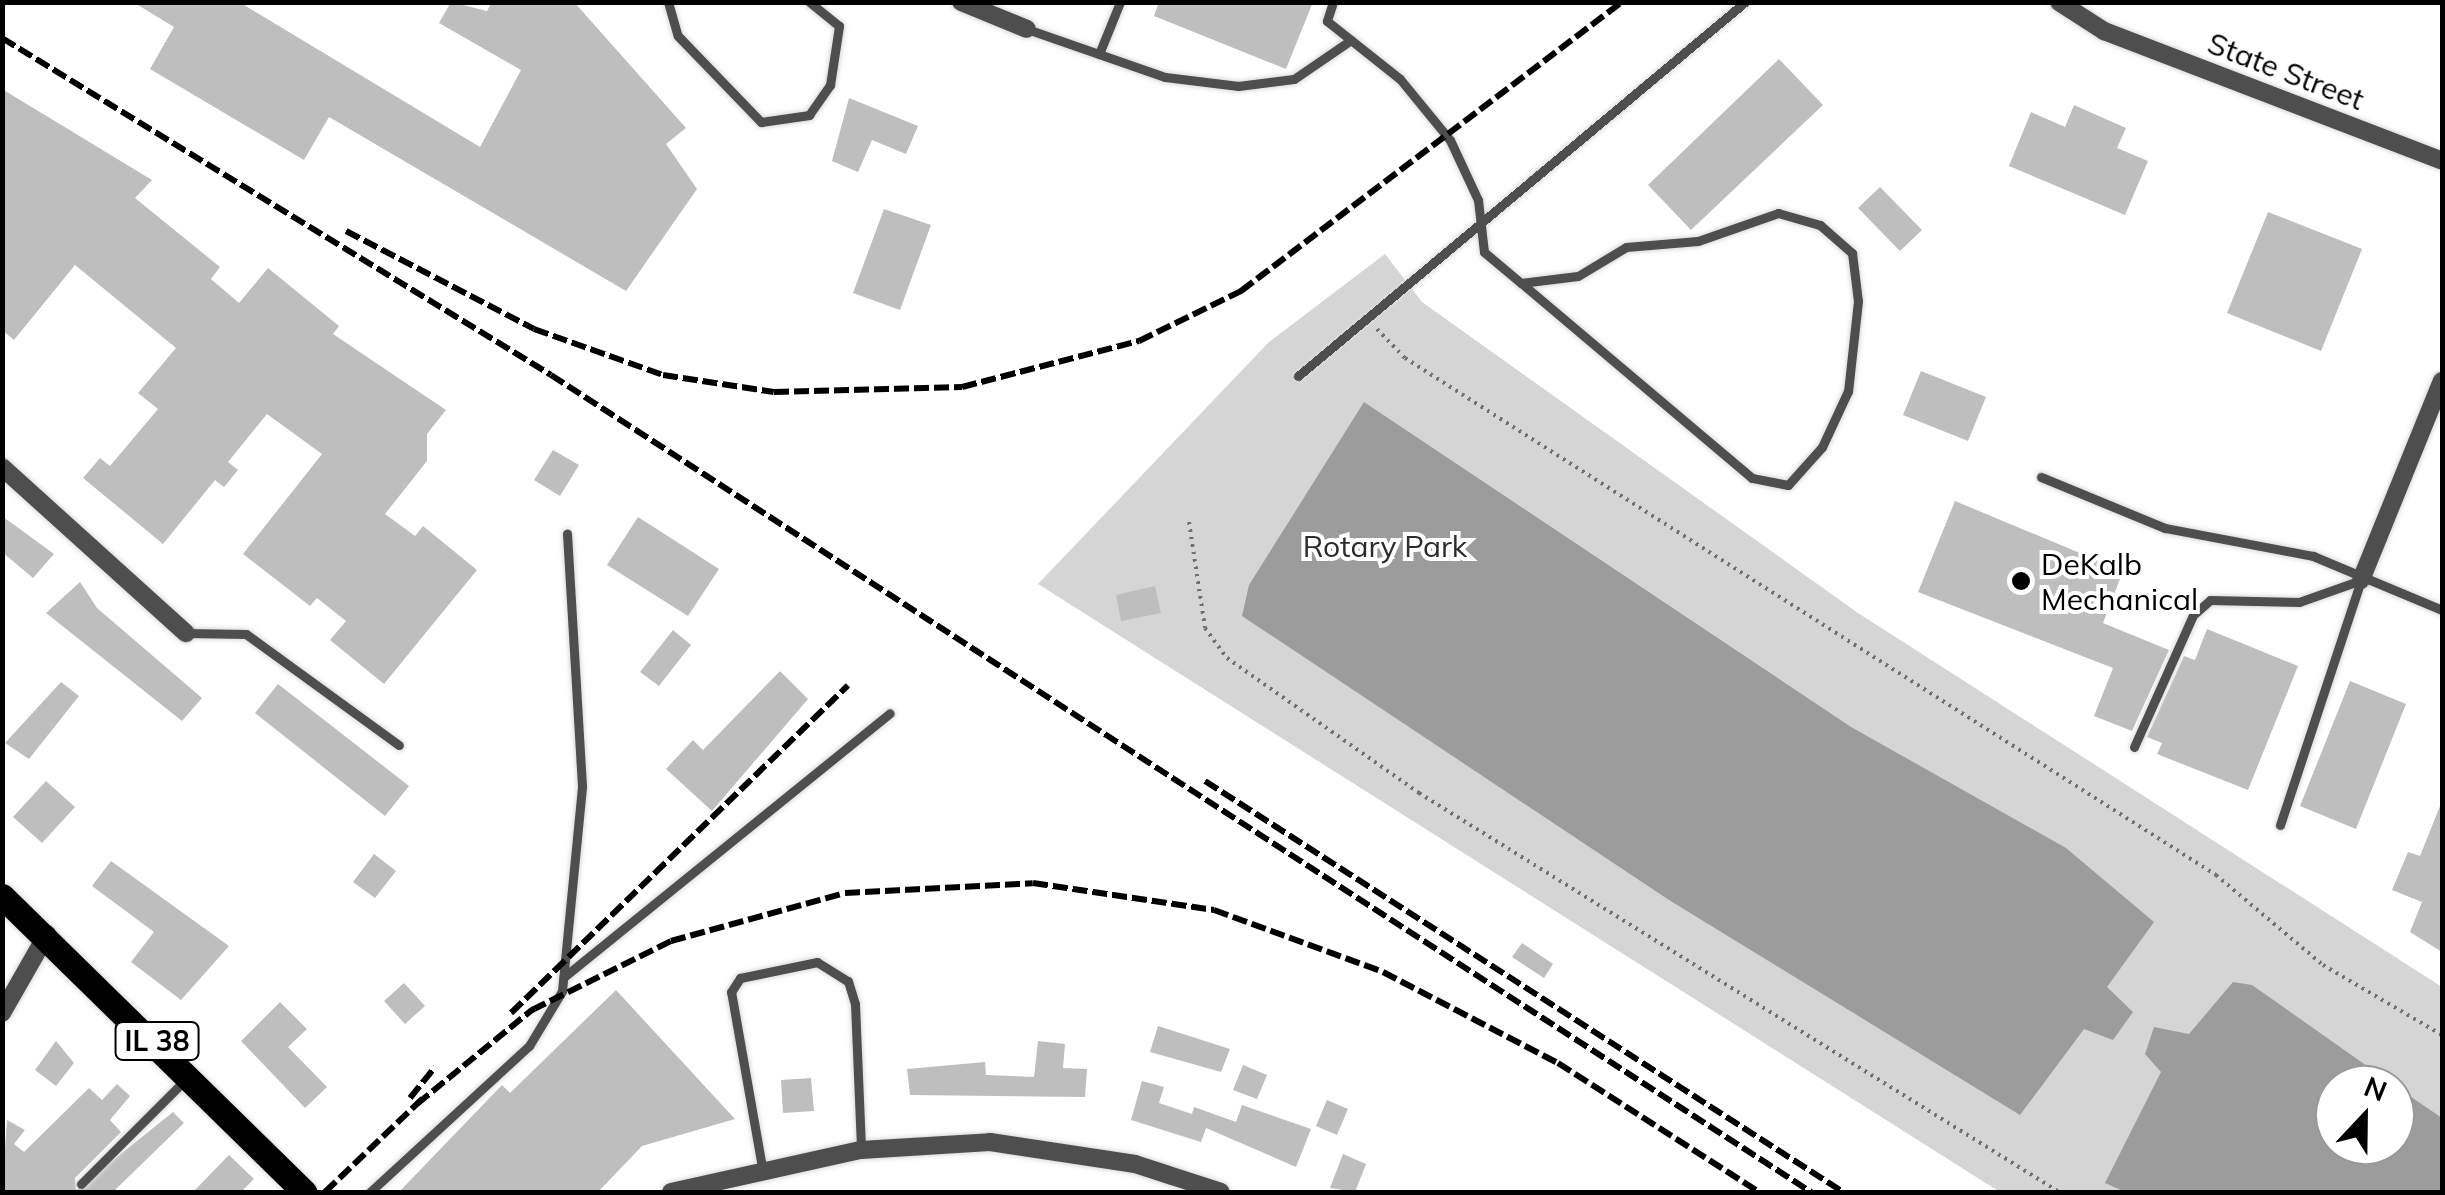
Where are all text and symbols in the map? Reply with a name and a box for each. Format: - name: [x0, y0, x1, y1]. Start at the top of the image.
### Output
- street label: State Street: [2203, 25, 2369, 117]
- park label: Rotary Park: [1303, 528, 1467, 564]
- place label: DeKalb Mechanical: [2041, 546, 2198, 616]
- marker: DeKalb Mechanical: [2010, 570, 2032, 592]
- road number: IL 38: [114, 1018, 200, 1064]
- north arrow: [2315, 1065, 2415, 1165]
- text: N: [2359, 1068, 2392, 1109]

